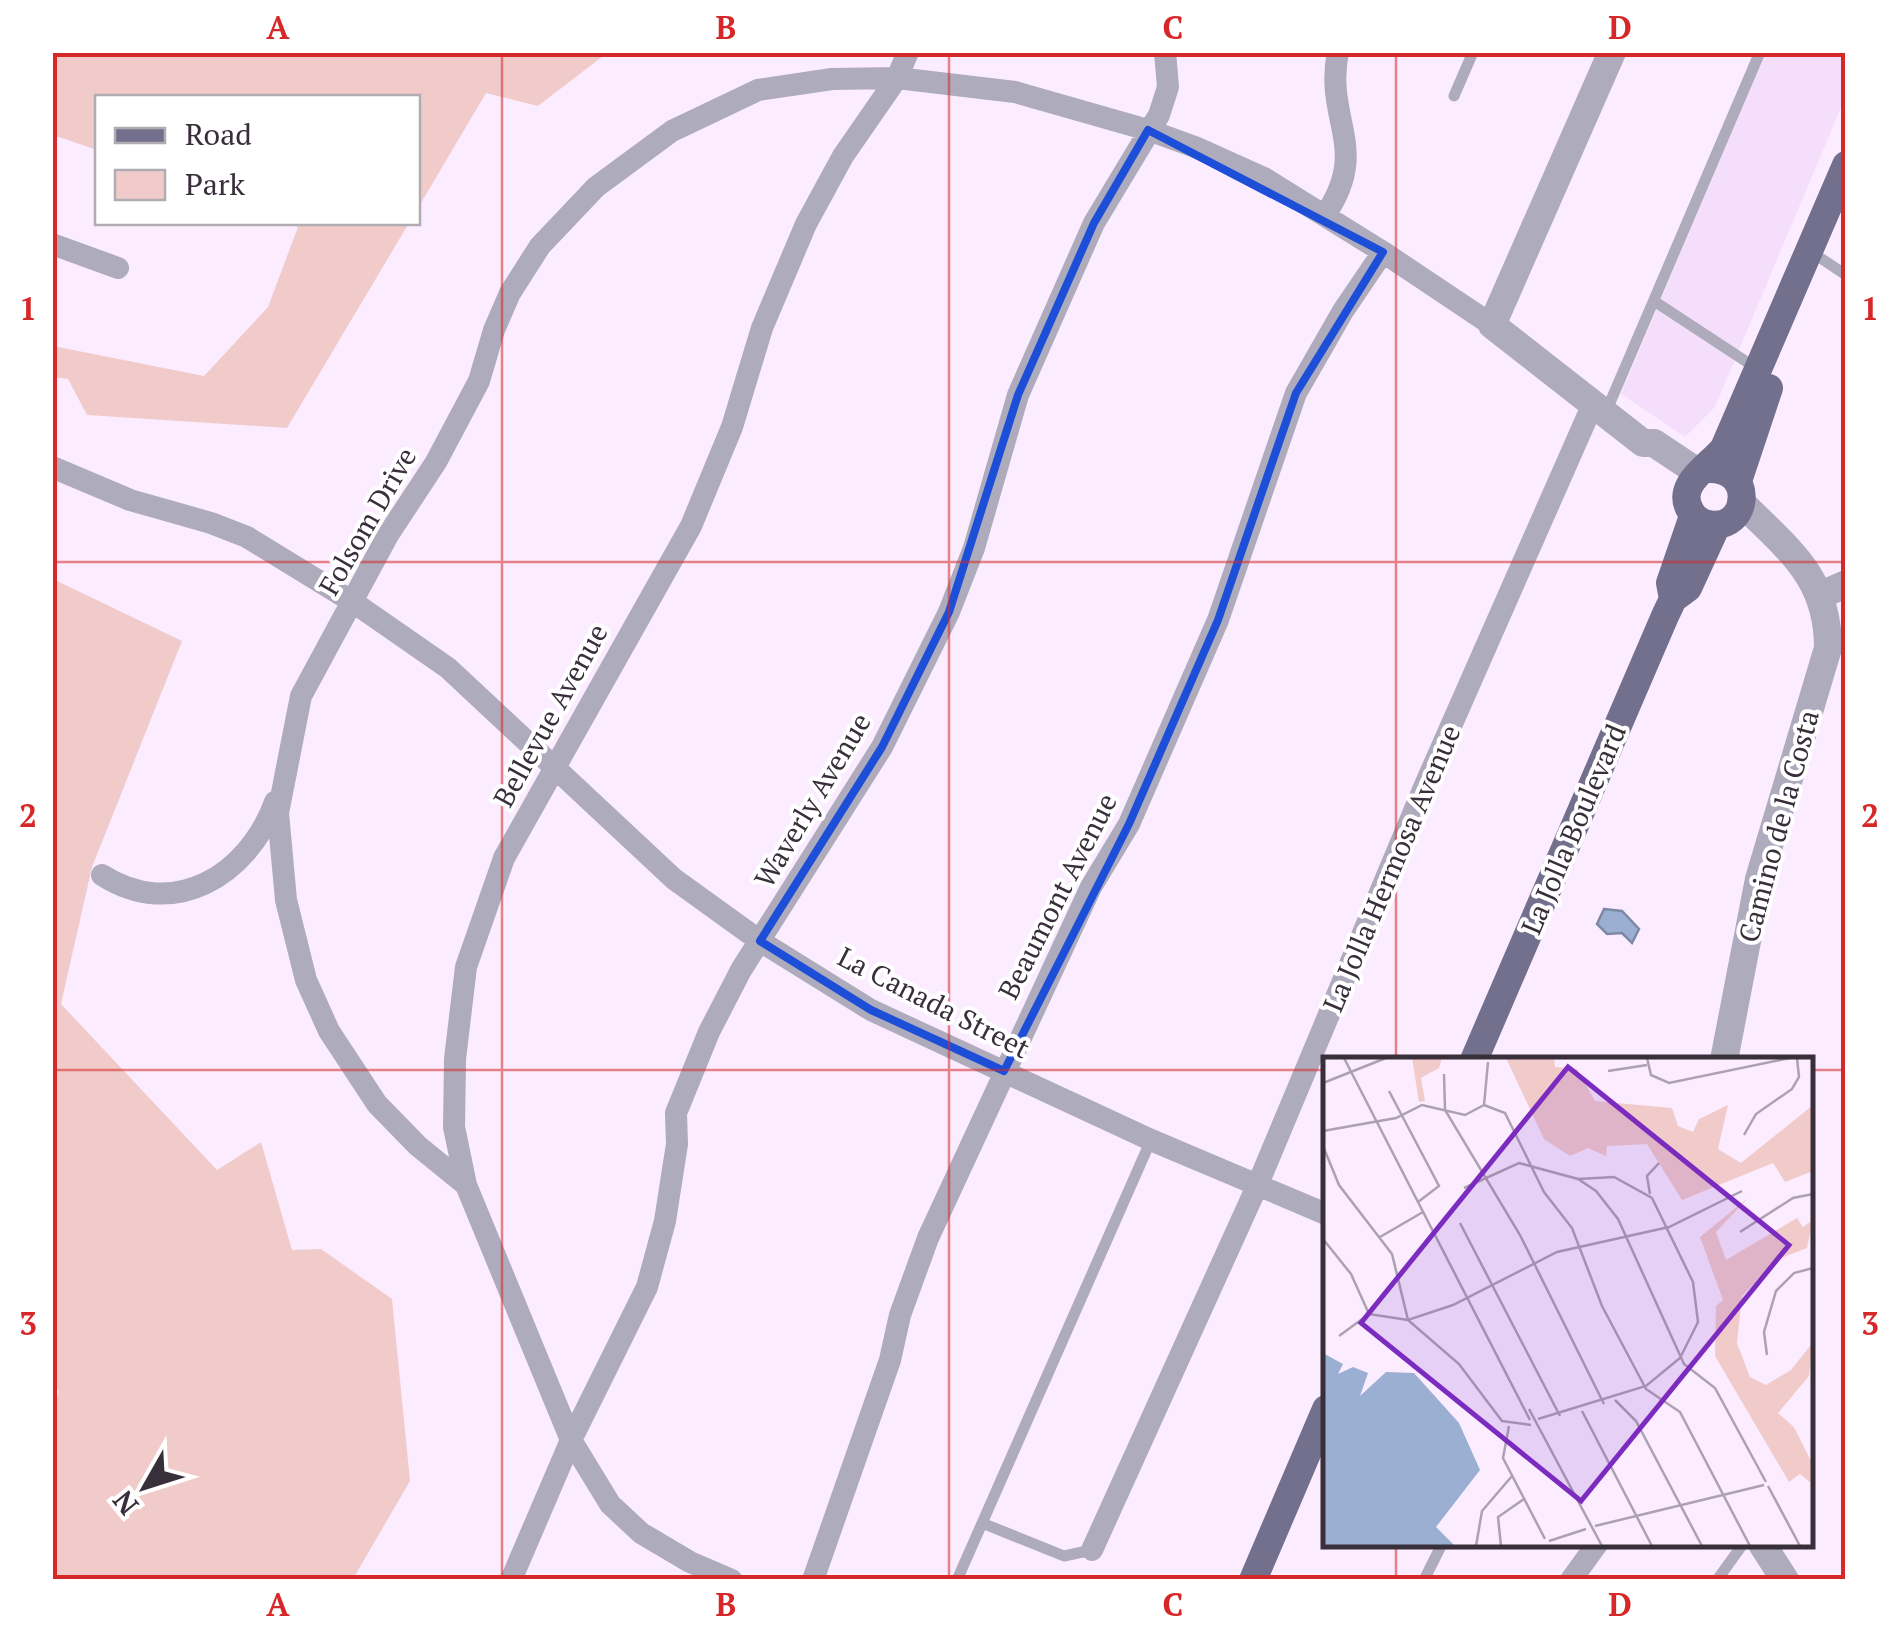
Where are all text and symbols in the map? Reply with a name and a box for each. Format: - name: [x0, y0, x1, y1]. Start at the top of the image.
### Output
- text: A: [266, 6, 290, 48]
- text: B: [716, 6, 736, 48]
- text: C: [1163, 6, 1183, 48]
- text: D: [1608, 6, 1632, 48]
- legend: [95, 95, 420, 225]
- text: Road: [185, 114, 252, 154]
- text: Park: [185, 164, 246, 204]
- text: 1: [19, 287, 37, 329]
- text: 1: [1861, 287, 1879, 329]
- street label: Folsom Drive: [310, 441, 424, 601]
- street label: Bellevue Avenue: [484, 617, 616, 813]
- street label: Waverly Avenue: [745, 706, 879, 894]
- street label: Camino de la Costa: [1729, 706, 1827, 946]
- street label: La Jolla Boulevard: [1512, 718, 1634, 940]
- street label: La Jolla Hermosa Avenue: [1314, 719, 1468, 1017]
- street label: Beaumont Avenue: [989, 787, 1125, 1005]
- text: 2: [19, 794, 37, 836]
- text: 2: [1861, 794, 1879, 836]
- street label: La Canada Street: [832, 938, 1037, 1067]
- inset map: [1323, 1057, 1813, 1547]
- text: 3: [19, 1302, 37, 1344]
- text: 3: [1861, 1302, 1879, 1344]
- north arrow: [95, 1437, 195, 1537]
- text: N: [104, 1483, 146, 1523]
- text: A: [266, 1583, 290, 1625]
- text: B: [716, 1583, 736, 1625]
- text: C: [1163, 1583, 1183, 1625]
- text: D: [1608, 1583, 1632, 1625]

